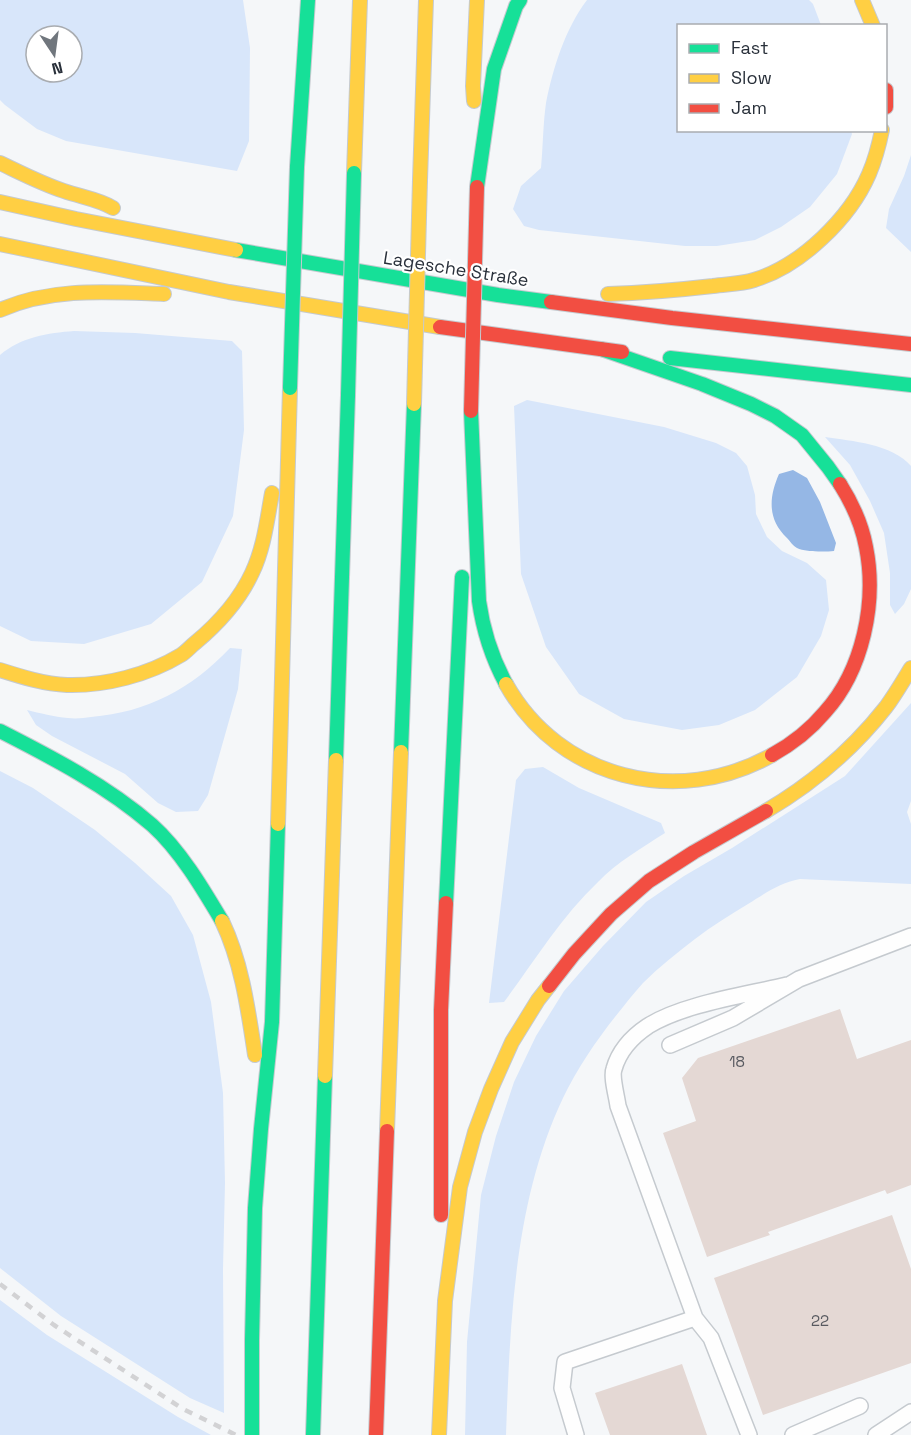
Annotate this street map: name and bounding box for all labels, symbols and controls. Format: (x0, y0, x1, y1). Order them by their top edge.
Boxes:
north arrow (24, 24, 84, 84)
legend (677, 24, 887, 132)
text: Fast (731, 36, 768, 59)
text: N (50, 57, 65, 80)
text: Slow (731, 66, 772, 89)
text: Jam (731, 96, 767, 119)
street label: Lagesche Straße (382, 246, 530, 291)
house number: 18 (729, 1052, 745, 1071)
house number: 22 (811, 1311, 829, 1330)

